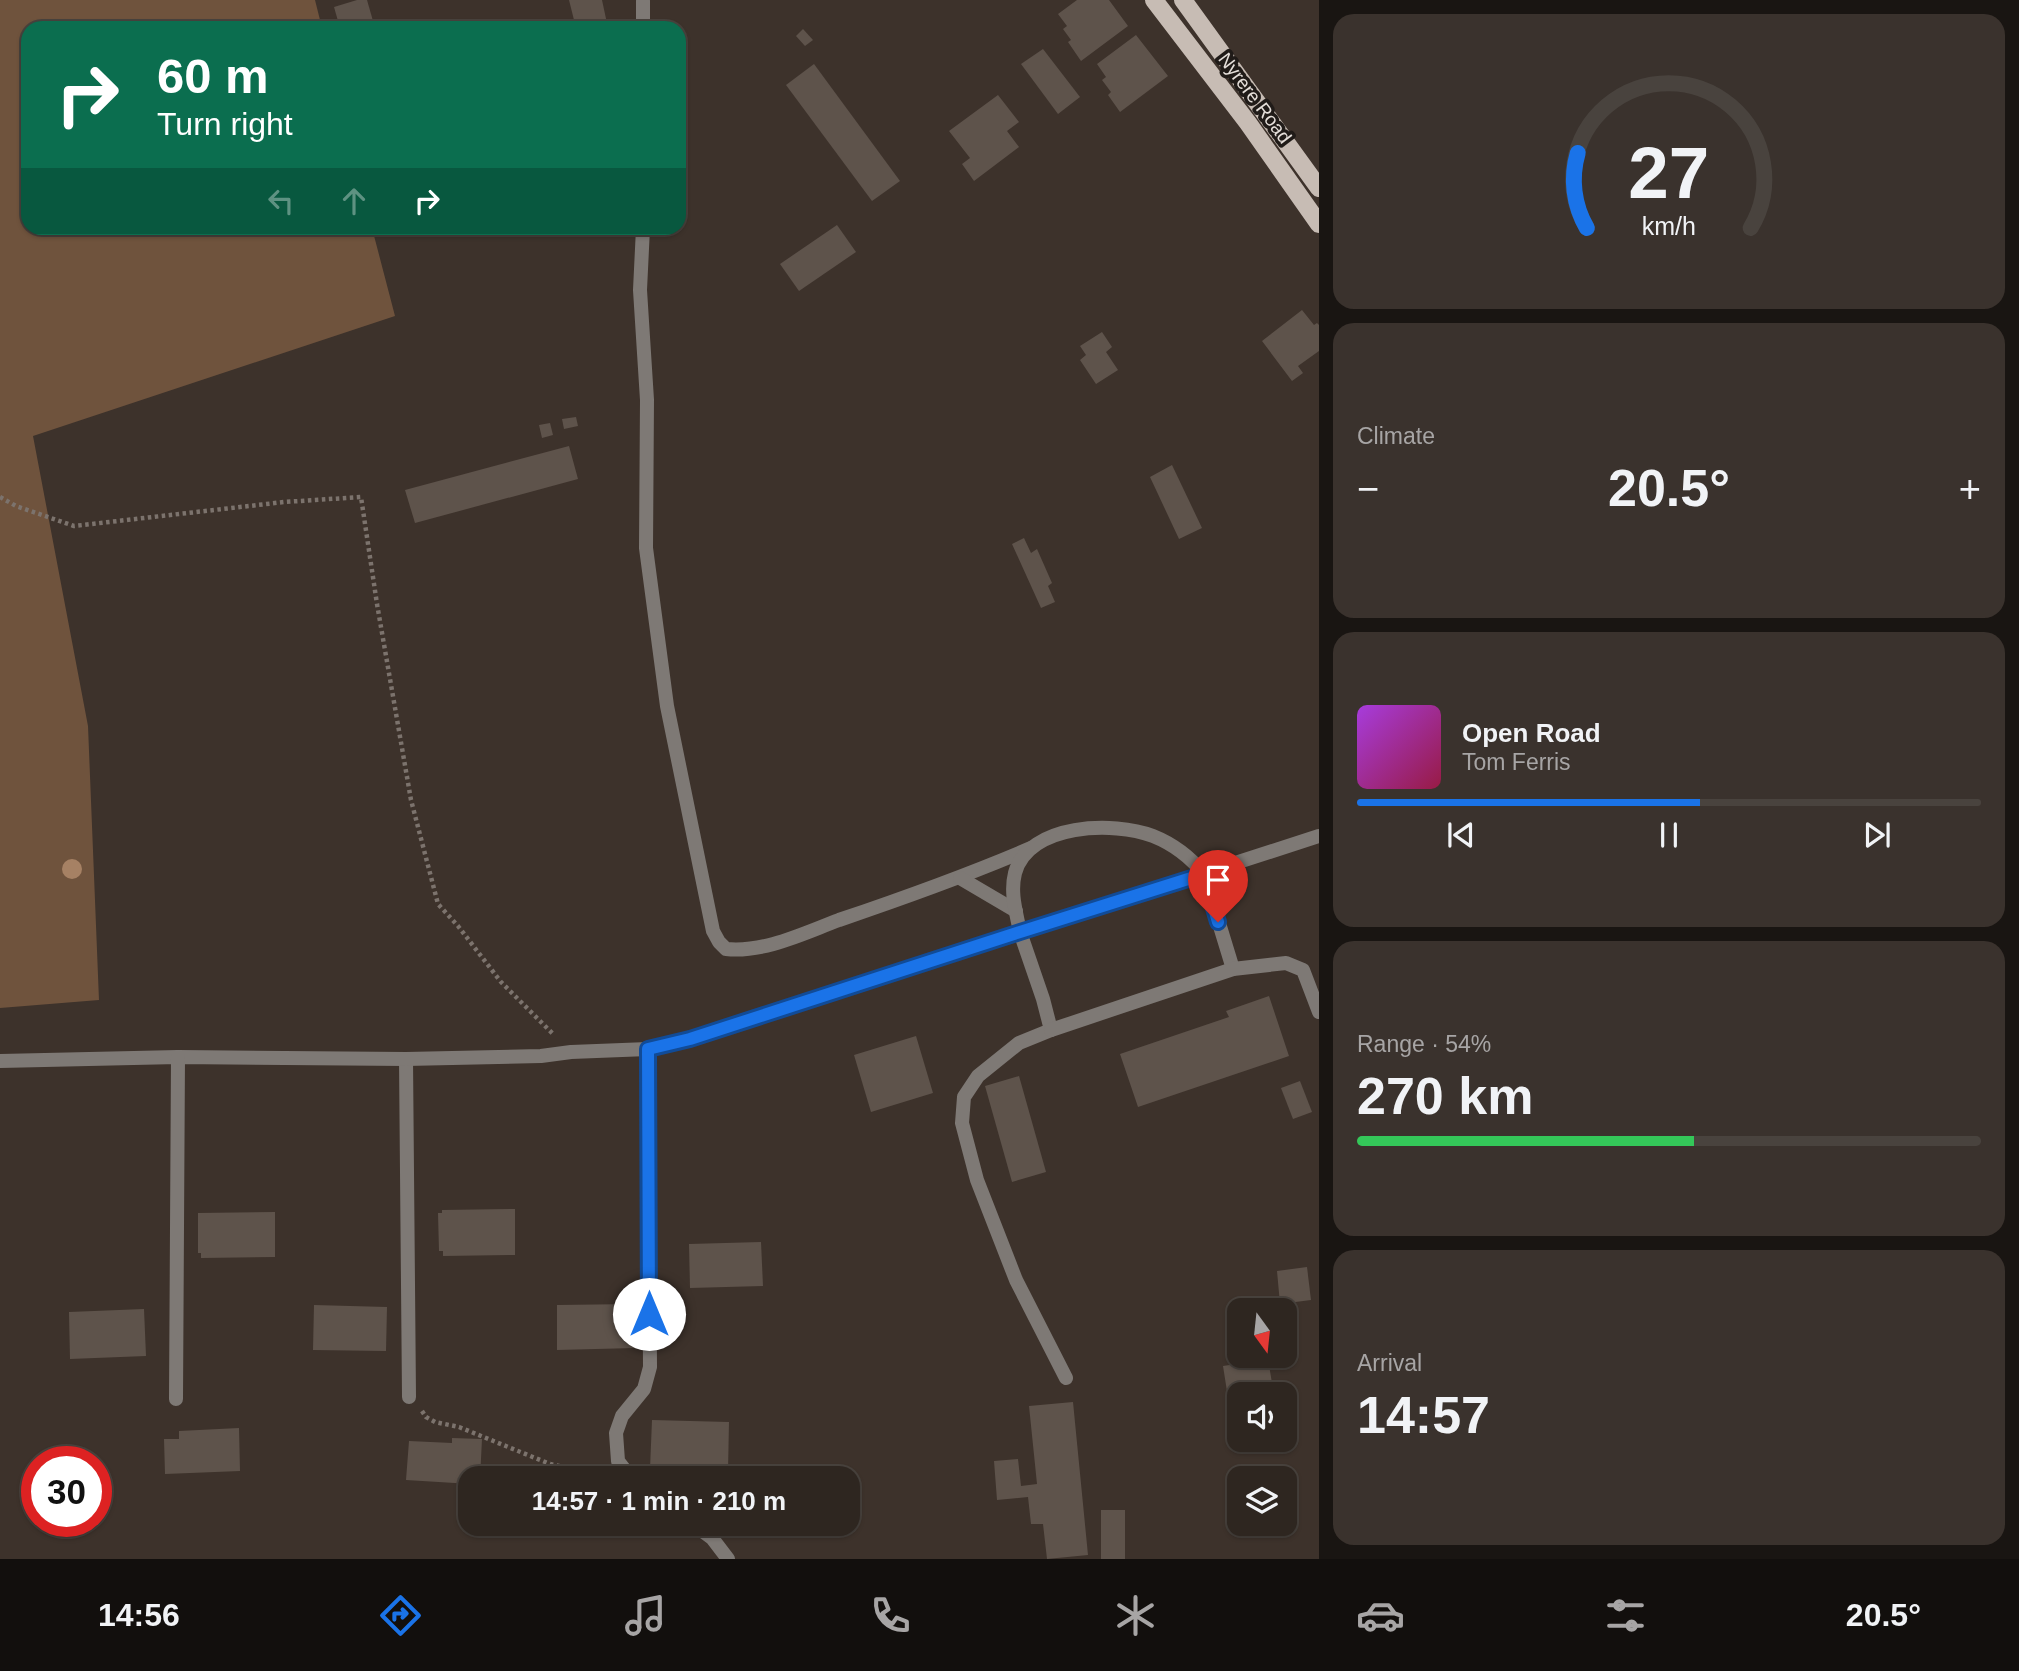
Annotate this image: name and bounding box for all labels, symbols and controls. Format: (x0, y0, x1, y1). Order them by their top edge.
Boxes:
icon: right (42, 49, 133, 140)
text: 60 m (157, 49, 269, 103)
street label: Nyrere Road (1214, 49, 1296, 147)
text: Turn right (157, 106, 293, 142)
text: 27 (1629, 132, 1709, 213)
icon: left (262, 182, 300, 220)
icon: ahead (335, 182, 373, 220)
icon: right (408, 182, 446, 220)
text: km/h (1642, 211, 1696, 239)
text: Climate (1357, 423, 1435, 449)
text: 20.5° (1608, 459, 1730, 517)
text: − (1357, 468, 1379, 510)
text: + (1959, 468, 1981, 510)
text: Open Road (1462, 718, 1601, 748)
text: Tom Ferris (1462, 749, 1571, 775)
icon: previous (1442, 816, 1480, 854)
icon: pause (1650, 816, 1688, 854)
icon: next (1858, 816, 1896, 854)
pin (1188, 850, 1248, 922)
icon: arrive (1199, 861, 1237, 899)
text: Range · 54% (1357, 1031, 1491, 1057)
text: 270 km (1357, 1067, 1533, 1125)
position arrow (612, 1277, 686, 1351)
north arrow (1227, 1298, 1297, 1368)
map controls (1227, 1298, 1297, 1536)
text: Arrival (1357, 1350, 1422, 1376)
button: sound (1227, 1382, 1297, 1452)
text: 14:57 (1357, 1386, 1490, 1444)
speed limit sign: 30 (21, 1446, 112, 1537)
button: layers (1227, 1466, 1297, 1536)
text: 14:57 · 1 min · 210 m (532, 1486, 786, 1516)
icon: directions (376, 1591, 425, 1640)
icon: music (621, 1591, 670, 1640)
icon: phone (866, 1591, 915, 1640)
icon: climate (1111, 1591, 1160, 1640)
icon: car (1356, 1591, 1405, 1640)
icon: filters (1601, 1591, 1650, 1640)
text: 14:56 (98, 1597, 180, 1633)
text: 20.5° (1846, 1597, 1921, 1633)

